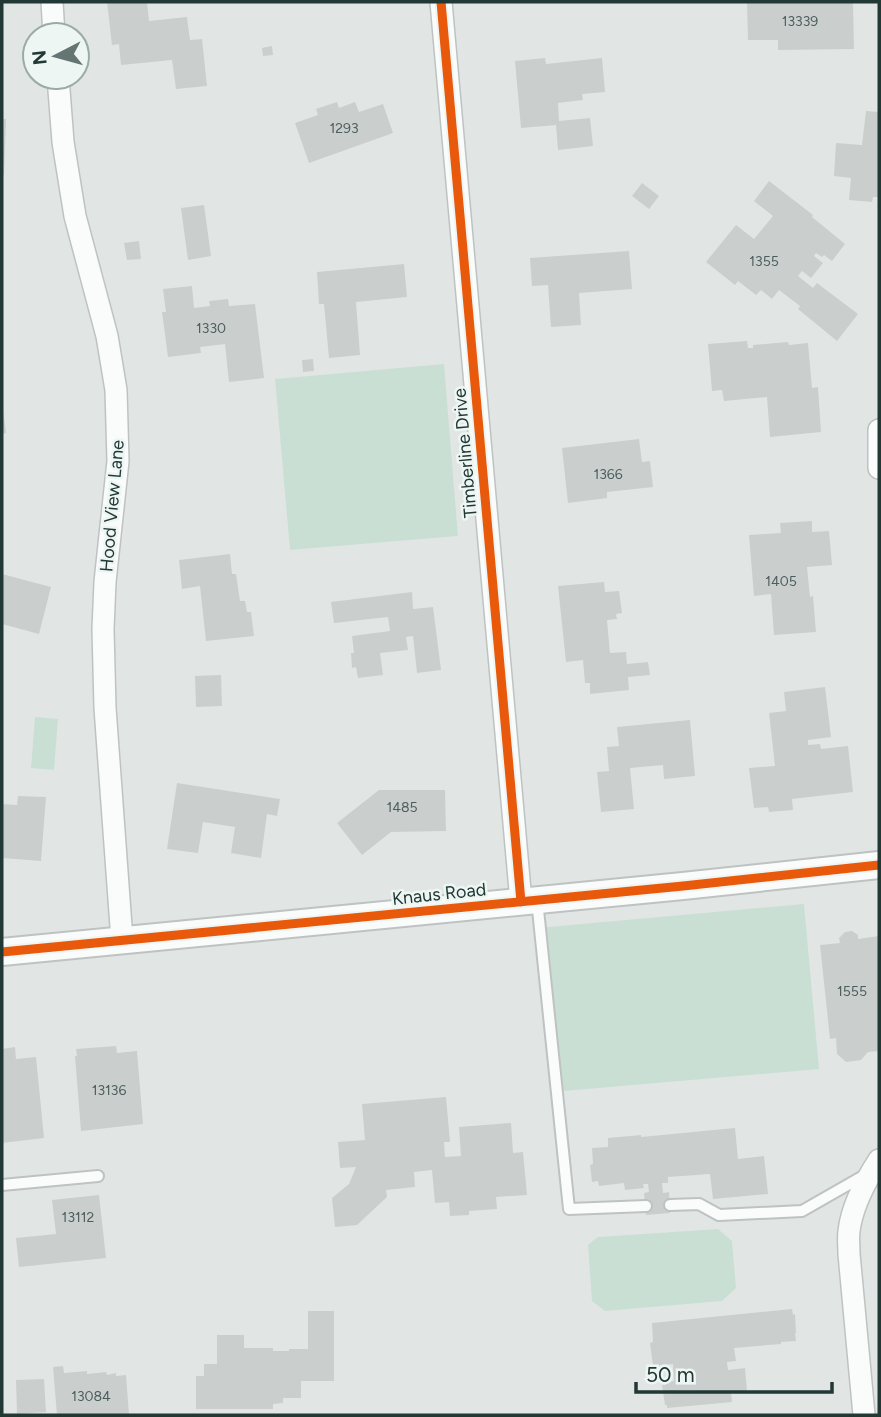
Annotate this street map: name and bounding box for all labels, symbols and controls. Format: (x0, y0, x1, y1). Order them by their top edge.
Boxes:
house number: 13339 (782, 13, 818, 30)
north arrow (21, 21, 91, 91)
text: N (27, 49, 52, 66)
house number: 1293 (329, 120, 359, 137)
house number: 1355 (749, 253, 779, 270)
house number: 1330 (196, 320, 226, 337)
street label: Timberline Drive (448, 387, 482, 519)
street label: Hood View Lane (95, 439, 129, 573)
house number: 1366 (593, 466, 623, 483)
house number: 1405 (765, 573, 797, 590)
house number: 1485 (386, 799, 418, 816)
street label: Knaus Road (391, 878, 487, 910)
house number: 1555 (837, 983, 867, 1000)
house number: 13136 (92, 1082, 126, 1099)
house number: 13112 (62, 1209, 94, 1226)
scale bar (636, 1350, 832, 1394)
text: 50 m (646, 1362, 695, 1387)
house number: 13084 (71, 1388, 111, 1405)

